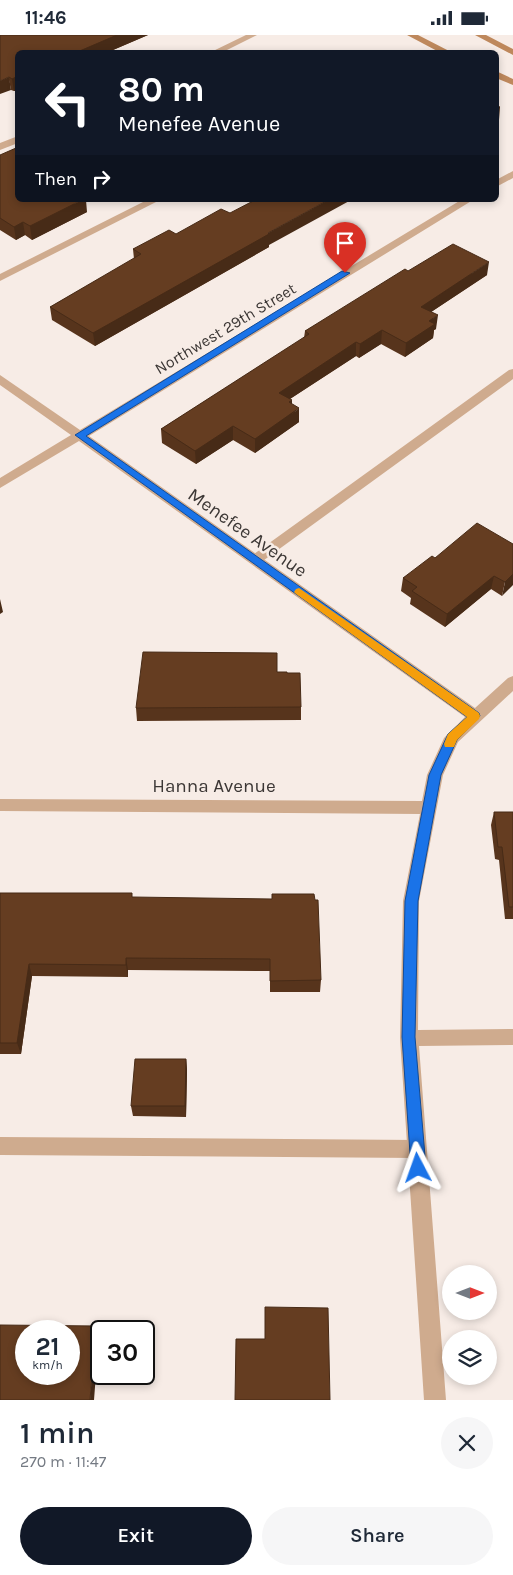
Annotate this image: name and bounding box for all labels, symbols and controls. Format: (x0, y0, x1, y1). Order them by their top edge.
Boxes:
text: 11:46 (25, 7, 67, 29)
text: 80 m (118, 69, 205, 110)
icon: left (35, 70, 100, 135)
text: Menefee Avenue (118, 111, 280, 137)
icon: right (87, 165, 115, 193)
text: Then (35, 168, 77, 190)
pin (324, 222, 366, 273)
icon: arrive (331, 229, 359, 257)
street label: Northwest 29th Street (151, 279, 299, 378)
street label: Menefee Avenue (184, 484, 311, 582)
street label: Hanna Avenue (152, 775, 276, 797)
position arrow (391, 1141, 443, 1193)
north arrow (442, 1265, 498, 1320)
map controls (442, 1265, 497, 1385)
speed limit sign: 30 (90, 1320, 155, 1385)
button: layers (442, 1330, 497, 1385)
text: 21 (35, 1332, 60, 1361)
text: km/h (32, 1358, 63, 1372)
text: 1 min (20, 1415, 94, 1451)
button: close (441, 1417, 493, 1469)
text: 270 m · 11:47 (20, 1452, 106, 1471)
button: Exit (20, 1507, 252, 1565)
button: Share (262, 1507, 493, 1565)

